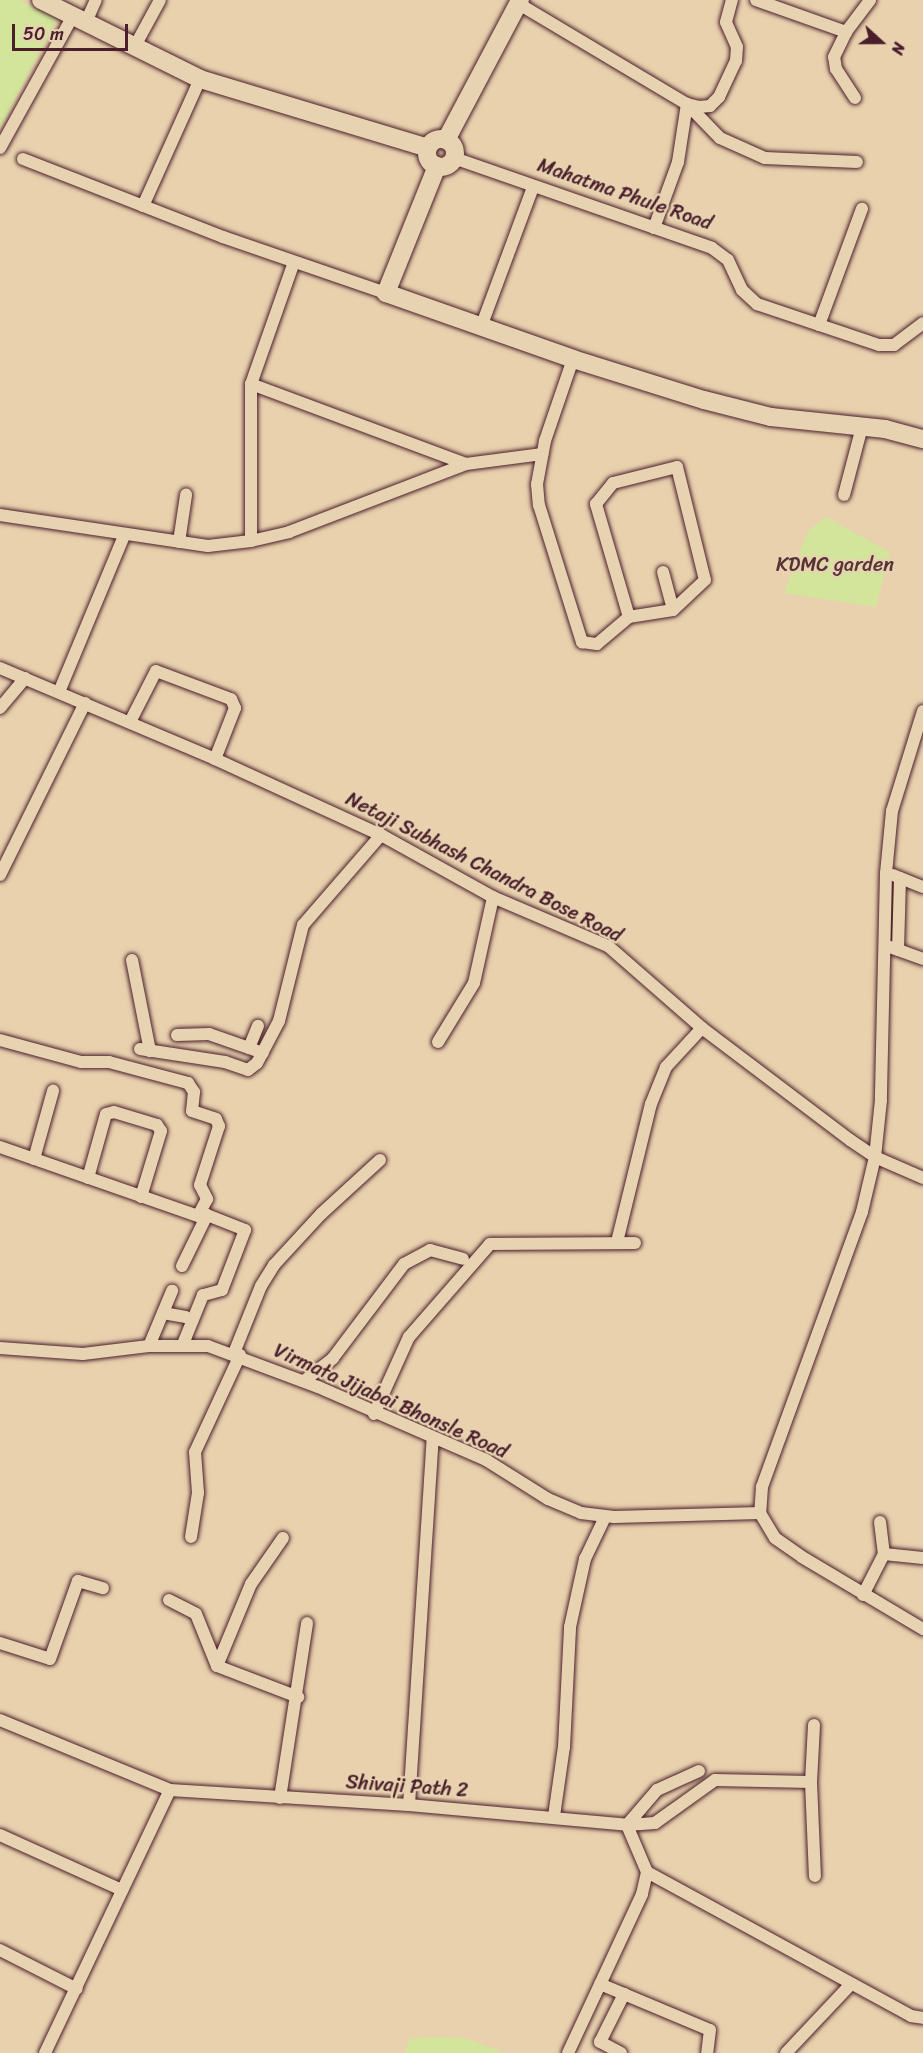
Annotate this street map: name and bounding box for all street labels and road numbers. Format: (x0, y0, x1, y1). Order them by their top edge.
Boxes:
street label: Mahatma Phule Road (534, 153, 716, 235)
street label: Netaji Subhash Chandra Bose Road (342, 787, 626, 947)
street label: Virmata Jijabai Bhonsle Road (270, 1338, 512, 1464)
street label: Shivaji Path 2 (345, 1770, 469, 1802)

